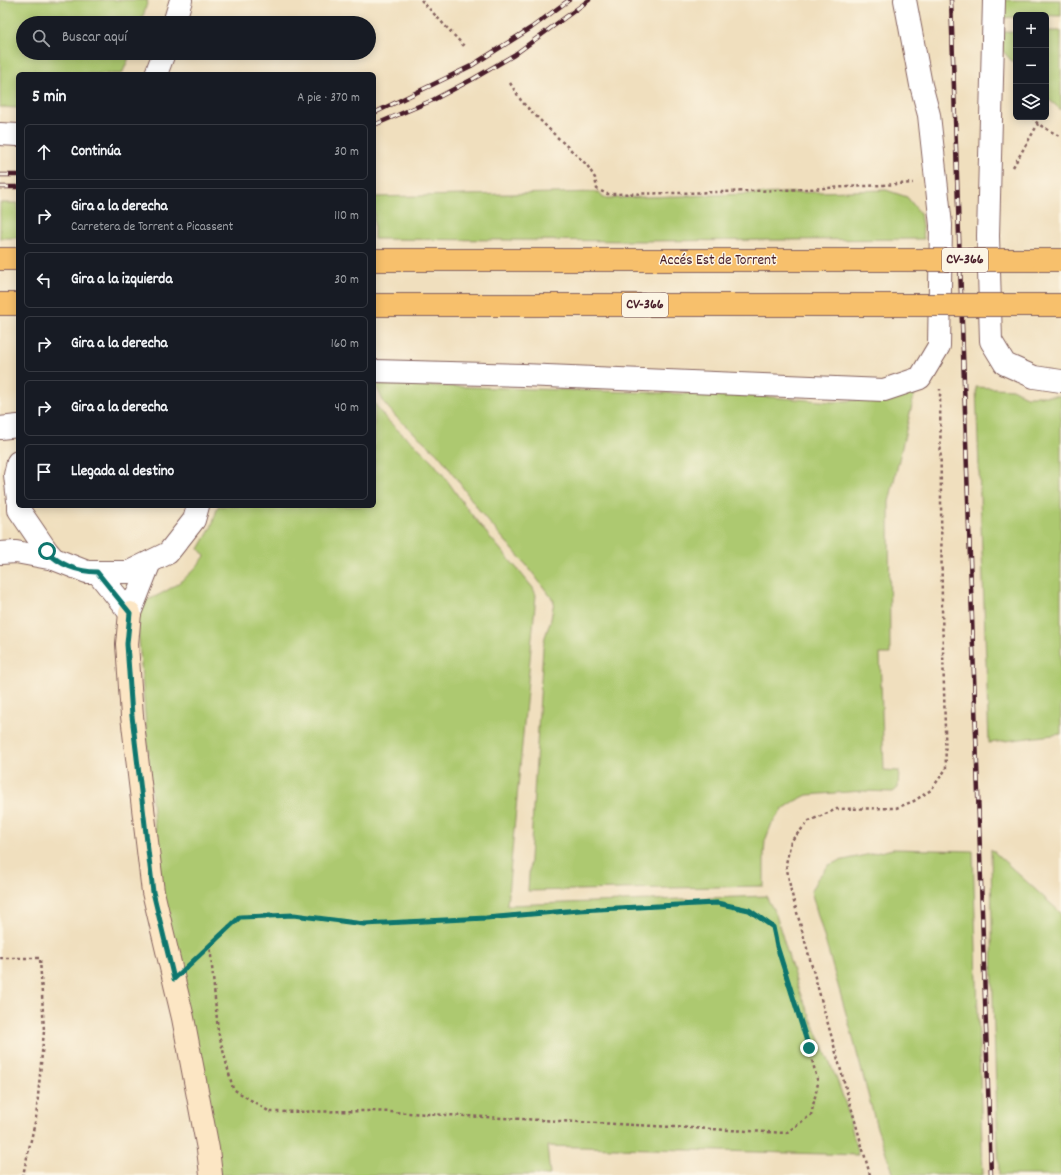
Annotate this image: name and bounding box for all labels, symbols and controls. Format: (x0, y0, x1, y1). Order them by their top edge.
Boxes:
map controls (1013, 12, 1049, 120)
button: + (1013, 12, 1049, 48)
search box (16, 16, 376, 60)
icon: search (30, 27, 52, 49)
text: Buscar aquí (62, 27, 127, 49)
button: − (1013, 48, 1049, 84)
button: layers (1013, 84, 1049, 120)
text: 5 min (32, 86, 66, 110)
text: A pie · 370 m (297, 89, 360, 108)
icon: ahead (33, 141, 55, 163)
text: Continúa (71, 141, 121, 163)
text: 30 m (334, 143, 359, 162)
text: Gira a la derecha (71, 196, 168, 218)
icon: right (33, 205, 55, 227)
text: 110 m (334, 207, 359, 226)
text: Carretera de Torrent a Picassent (71, 218, 233, 237)
road number: CV-366 (942, 248, 988, 272)
street label: Accés Est de Torrent (659, 250, 777, 272)
icon: left (33, 269, 55, 291)
text: Gira a la izquierda (71, 269, 172, 291)
text: 30 m (334, 271, 359, 290)
road number: CV-366 (622, 293, 668, 317)
icon: right (33, 333, 55, 355)
text: Gira a la derecha (71, 333, 168, 355)
text: 160 m (331, 335, 359, 354)
icon: right (33, 397, 55, 419)
text: Gira a la derecha (71, 397, 168, 419)
text: 40 m (335, 399, 359, 418)
icon: arrive (33, 461, 55, 483)
text: Llegada al destino (71, 461, 174, 483)
route start (38, 542, 56, 560)
route end (800, 1039, 818, 1057)

